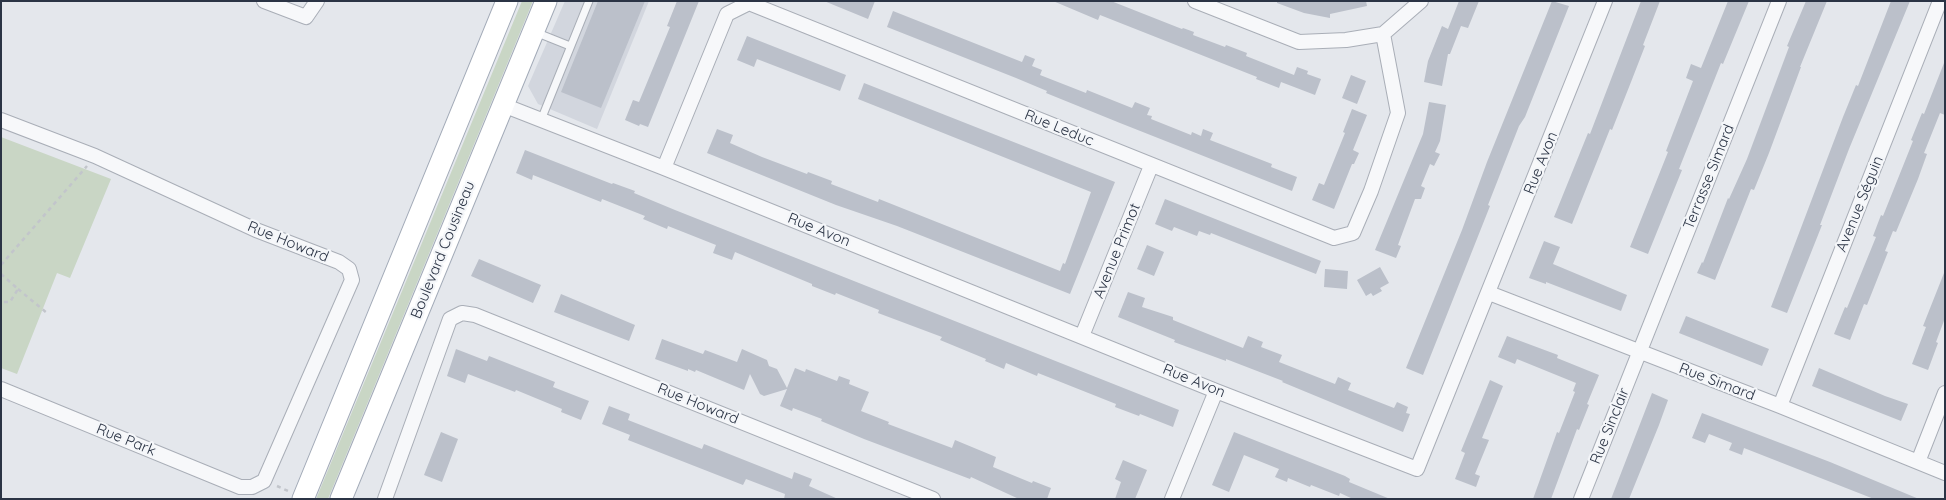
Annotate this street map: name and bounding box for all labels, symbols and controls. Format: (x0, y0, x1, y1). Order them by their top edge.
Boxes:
street label: Rue Leduc (1022, 106, 1096, 150)
street label: Terrasse Simard (1680, 122, 1738, 232)
street label: Rue Avon (1520, 129, 1562, 197)
street label: Avenue Séguin (1833, 153, 1887, 255)
street label: Boulevard Cousineau (407, 178, 479, 322)
street label: Avenue Primot (1090, 201, 1144, 301)
street label: Rue Avon (785, 209, 853, 251)
street label: Rue Howard (245, 218, 331, 266)
street label: Rue Simard (1676, 359, 1758, 405)
street label: Rue Avon (1160, 360, 1228, 402)
street label: Rue Howard (655, 380, 741, 428)
street label: Rue Sinclair (1587, 385, 1633, 467)
street label: Rue Park (94, 420, 158, 460)

